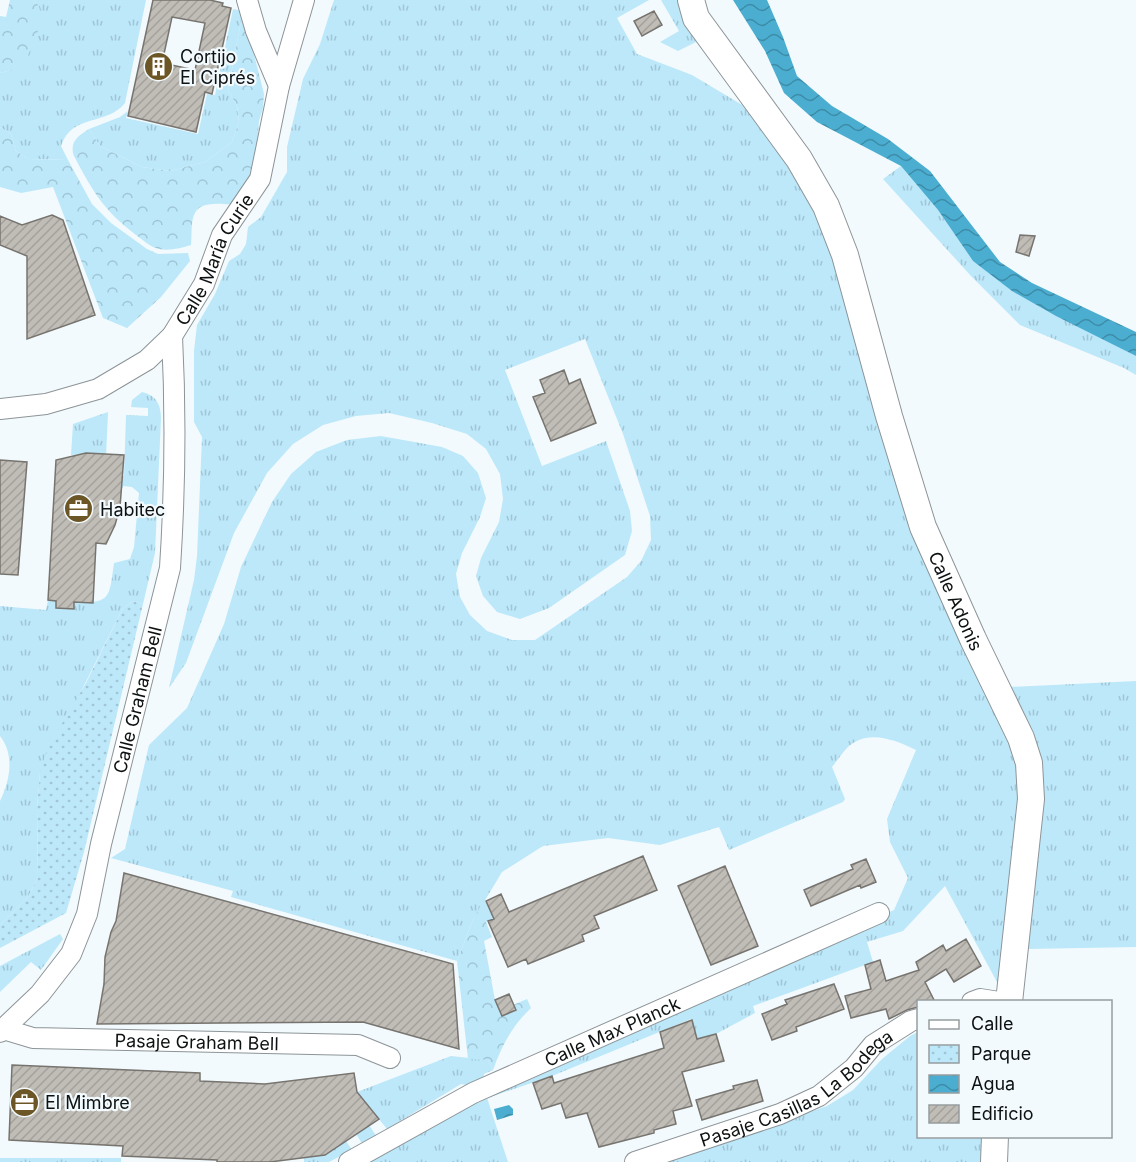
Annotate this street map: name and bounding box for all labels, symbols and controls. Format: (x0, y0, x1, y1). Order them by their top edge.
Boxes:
place label: Cortijo El Ciprés (180, 46, 255, 88)
building icon: Cortijo El Ciprés (143, 50, 175, 82)
street label: Calle María Curie (171, 189, 258, 329)
office icon: Habitec (63, 493, 95, 525)
place label: Habitec (100, 499, 165, 520)
street label: Calle Adonis (925, 548, 987, 654)
street label: Calle Graham Bell (109, 624, 166, 775)
street label: Calle Max Planck (541, 992, 683, 1070)
legend (917, 1000, 1112, 1138)
text: Calle (971, 1013, 1013, 1034)
street label: Pasaje Casillas La Bodega (697, 1025, 896, 1150)
street label: Pasaje Graham Bell (114, 1029, 279, 1054)
text: Parque (971, 1043, 1031, 1064)
text: Agua (971, 1073, 1015, 1094)
office icon: El Mimbre (8, 1086, 40, 1118)
place label: El Mimbre (45, 1092, 130, 1113)
text: Edificio (971, 1103, 1034, 1124)

